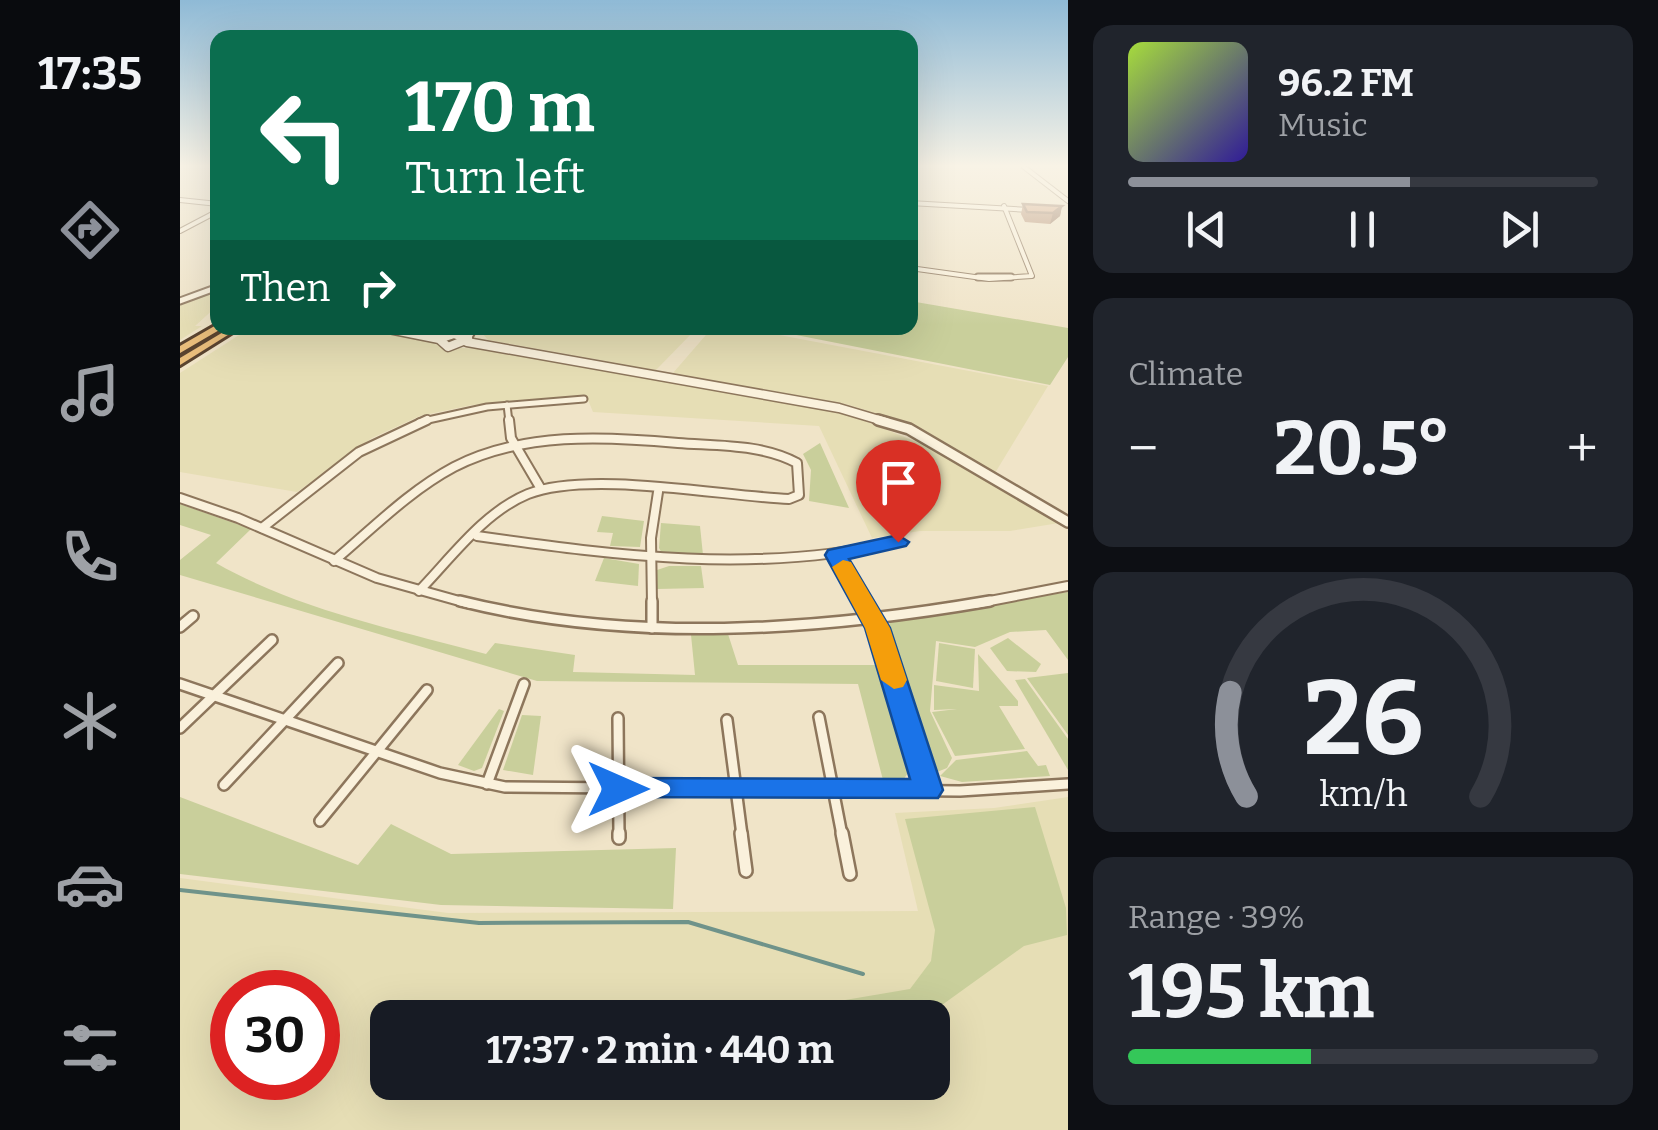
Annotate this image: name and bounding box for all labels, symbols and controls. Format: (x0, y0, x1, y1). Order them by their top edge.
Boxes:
text: 17:35 (38, 47, 142, 101)
text: 96.2 FM (1278, 60, 1414, 106)
text: 170 m (405, 66, 595, 150)
icon: left (240, 70, 370, 200)
text: Music (1278, 106, 1368, 144)
text: Turn left (405, 151, 585, 205)
icon: directions (55, 195, 125, 265)
icon: previous (1179, 202, 1234, 257)
icon: pause (1335, 202, 1390, 257)
icon: next (1492, 202, 1547, 257)
icon: right (350, 260, 405, 315)
text: Then (240, 265, 330, 311)
text: Climate (1128, 355, 1243, 393)
icon: music (55, 358, 125, 428)
text: 20.5° (1274, 404, 1451, 494)
text: − (1128, 416, 1158, 482)
text: + (1567, 416, 1598, 482)
pin (856, 440, 941, 543)
icon: arrive (871, 455, 926, 510)
icon: phone (55, 522, 125, 592)
text: 26 (1303, 657, 1423, 782)
icon: climate (55, 686, 125, 756)
position arrow (566, 737, 670, 841)
text: km/h (1319, 773, 1407, 815)
icon: car (55, 849, 125, 919)
text: Range · 39% (1128, 898, 1305, 936)
text: 195 km (1128, 947, 1374, 1037)
speed limit sign: 30 (210, 970, 340, 1100)
icon: filters (55, 1013, 125, 1083)
text: 17:37 · 2 min · 440 m (486, 1027, 834, 1073)

